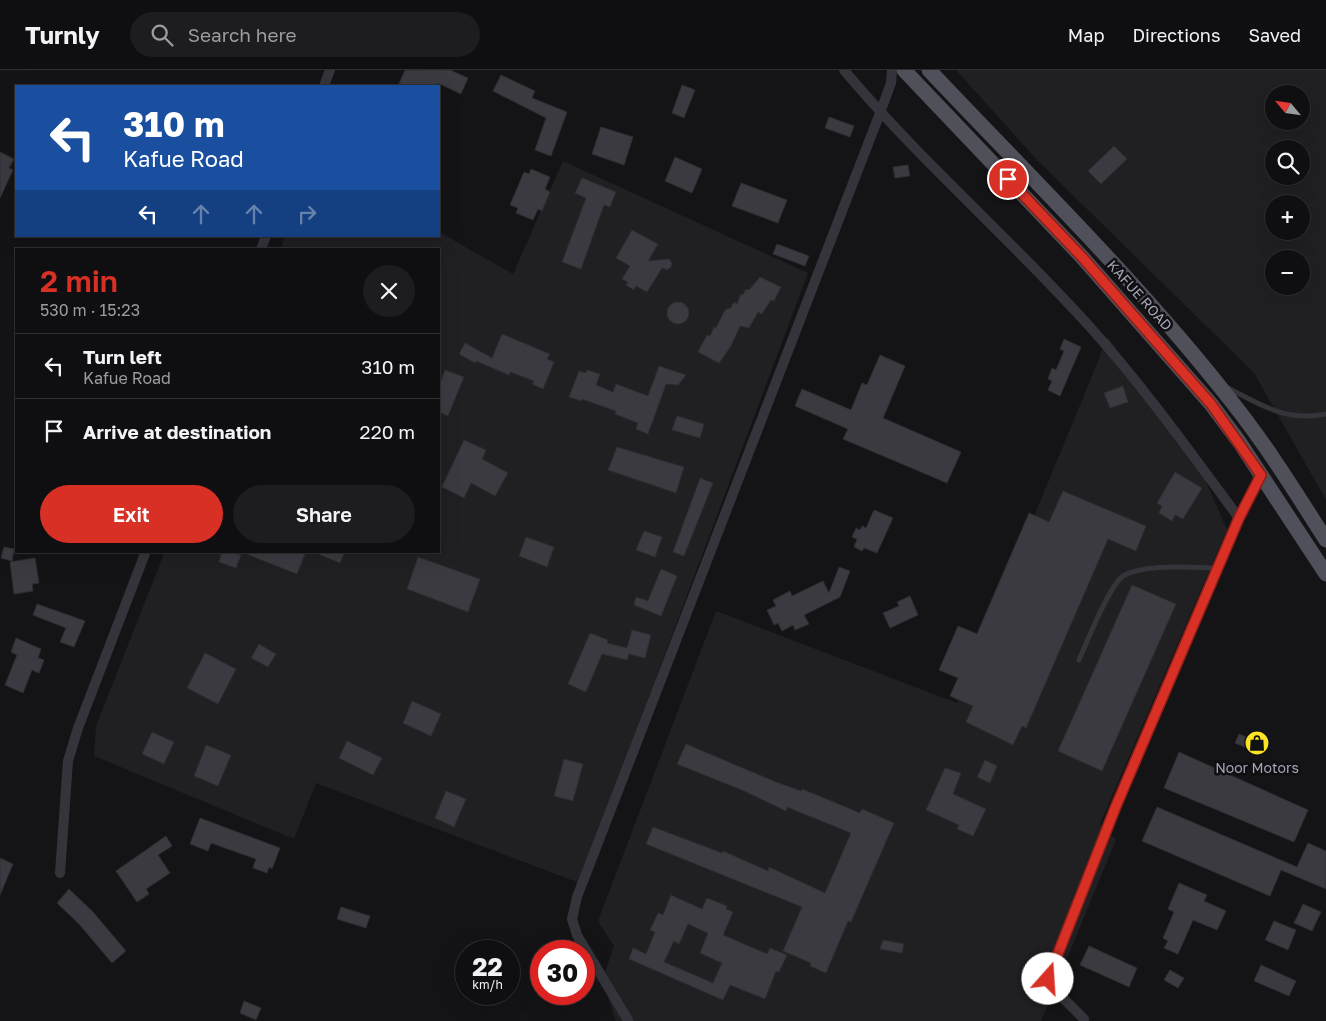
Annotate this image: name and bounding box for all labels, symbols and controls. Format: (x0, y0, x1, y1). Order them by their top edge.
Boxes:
search box (130, 12, 480, 57)
text: Turnly (25, 20, 100, 49)
icon: search (148, 21, 176, 49)
text: Search here (188, 23, 297, 46)
text: Map (1068, 24, 1104, 46)
text: Directions (1132, 24, 1220, 46)
text: Saved (1248, 24, 1301, 46)
north arrow (1265, 85, 1310, 130)
map controls (1265, 85, 1310, 295)
text: 310 m (123, 103, 225, 145)
icon: left (40, 105, 105, 170)
button: search (1265, 140, 1310, 185)
text: Kafue Road (123, 145, 244, 172)
pin (987, 158, 1029, 200)
icon: arrive (994, 165, 1022, 193)
button: + (1265, 195, 1310, 240)
icon: left (134, 200, 162, 228)
icon: ahead (187, 200, 215, 228)
icon: ahead (240, 200, 268, 228)
icon: right (293, 200, 321, 228)
button: − (1265, 250, 1310, 295)
street label: KAFUE ROAD (1104, 256, 1176, 334)
text: 2 min (40, 263, 118, 299)
button: close (363, 265, 415, 317)
text: 530 m · 15:23 (40, 300, 140, 320)
text: Turn left (83, 345, 162, 368)
icon: left (40, 352, 68, 380)
text: 310 m (361, 355, 415, 378)
text: Kafue Road (83, 368, 171, 388)
icon: arrive (40, 417, 68, 445)
text: Arrive at destination (83, 420, 271, 443)
text: 220 m (360, 420, 415, 443)
button: Exit (40, 485, 223, 543)
button: Share (233, 485, 415, 543)
shop icon: Noor Motors (1244, 730, 1270, 756)
place label: Noor Motors (1215, 759, 1299, 776)
speed limit sign: 30 (530, 940, 595, 1005)
text: 22 (472, 951, 503, 982)
position arrow (1021, 952, 1073, 1004)
text: km/h (472, 977, 503, 992)

